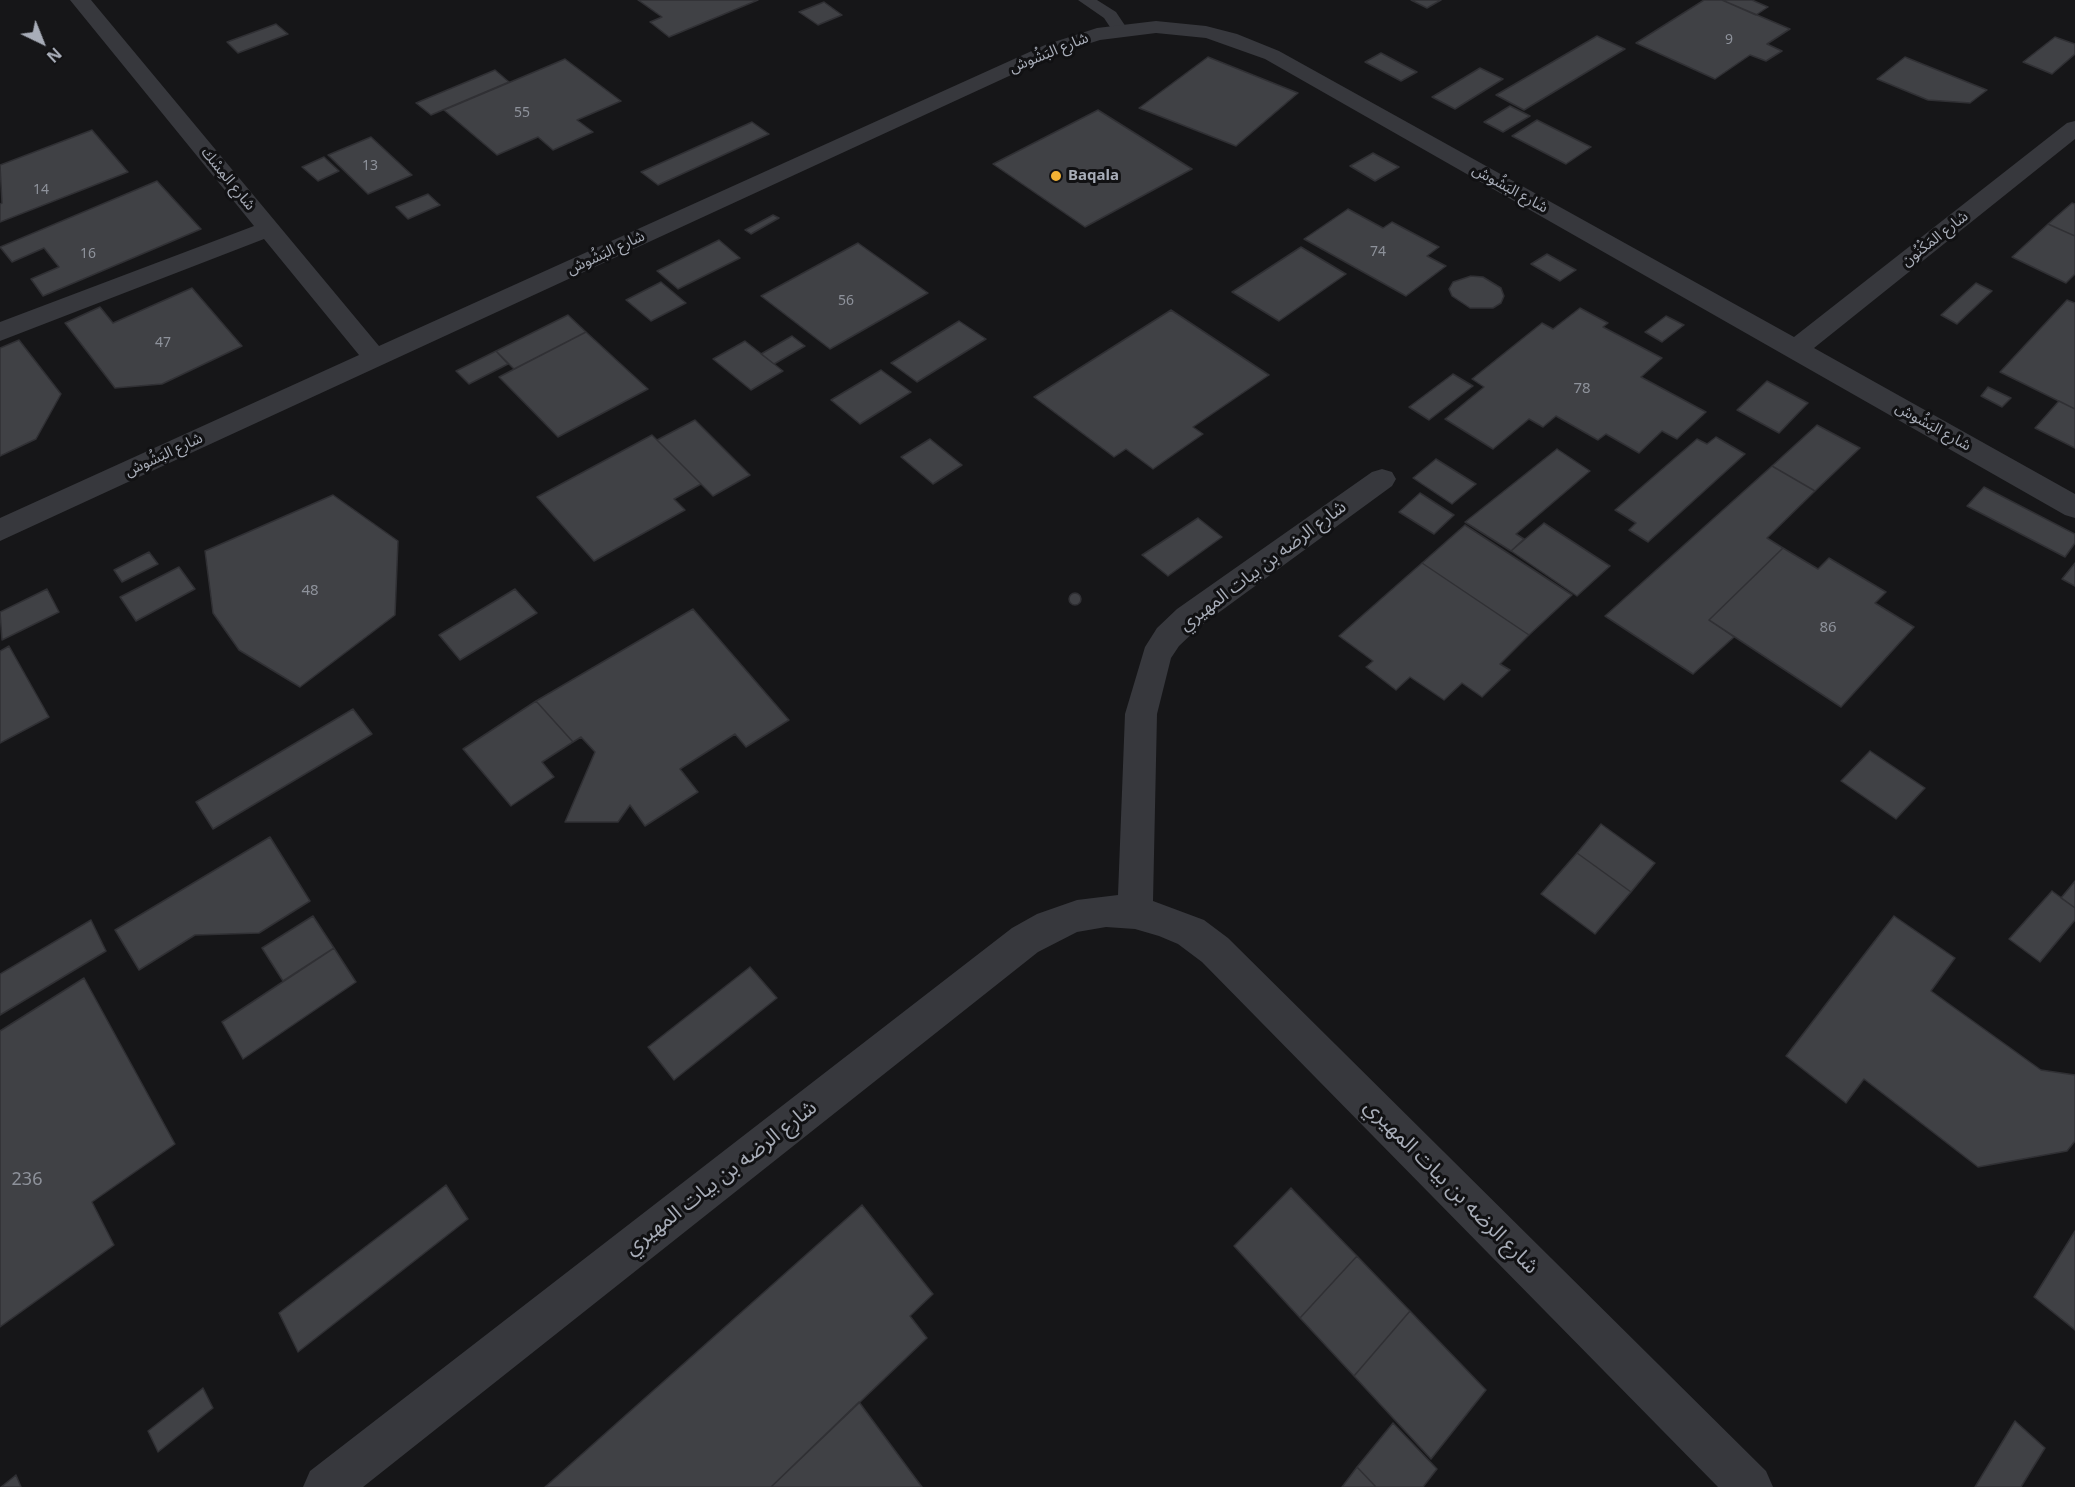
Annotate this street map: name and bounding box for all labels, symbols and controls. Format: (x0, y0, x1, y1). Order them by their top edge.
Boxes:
north arrow (12, 12, 72, 72)
street label: شارع البَشُوش (1007, 29, 1091, 77)
house number: 9 (1725, 32, 1733, 48)
text: N (42, 43, 67, 68)
house number: 55 (514, 105, 530, 121)
street label: شارع المِسْك (197, 144, 259, 214)
house number: 13 (362, 158, 378, 174)
street label: شارع البَشُوش (1469, 161, 1551, 217)
place label: Baqala (1068, 167, 1119, 185)
marker: Baqala (1049, 169, 1063, 183)
house number: 14 (33, 182, 49, 198)
street label: شارع المَكْنُون (1898, 207, 1972, 271)
street label: شارع البَشُوش (564, 227, 648, 279)
house number: 74 (1370, 244, 1386, 260)
house number: 16 (80, 246, 96, 262)
house number: 56 (838, 293, 854, 309)
house number: 47 (155, 335, 171, 351)
house number: 78 (1573, 380, 1591, 398)
street label: شارع البَشُوش (1892, 399, 1974, 455)
street label: شارع البَشُوش (122, 429, 206, 481)
street label: شارع الرضه بن بيات المهيري (1175, 496, 1351, 636)
house number: 48 (301, 582, 319, 600)
house number: 86 (1819, 619, 1837, 637)
street label: شارع الرضه بن بيات المهيري (1358, 1094, 1544, 1280)
street label: شارع الرضه بن بيات المهيري (620, 1095, 822, 1261)
house number: 236 (12, 1169, 42, 1191)

